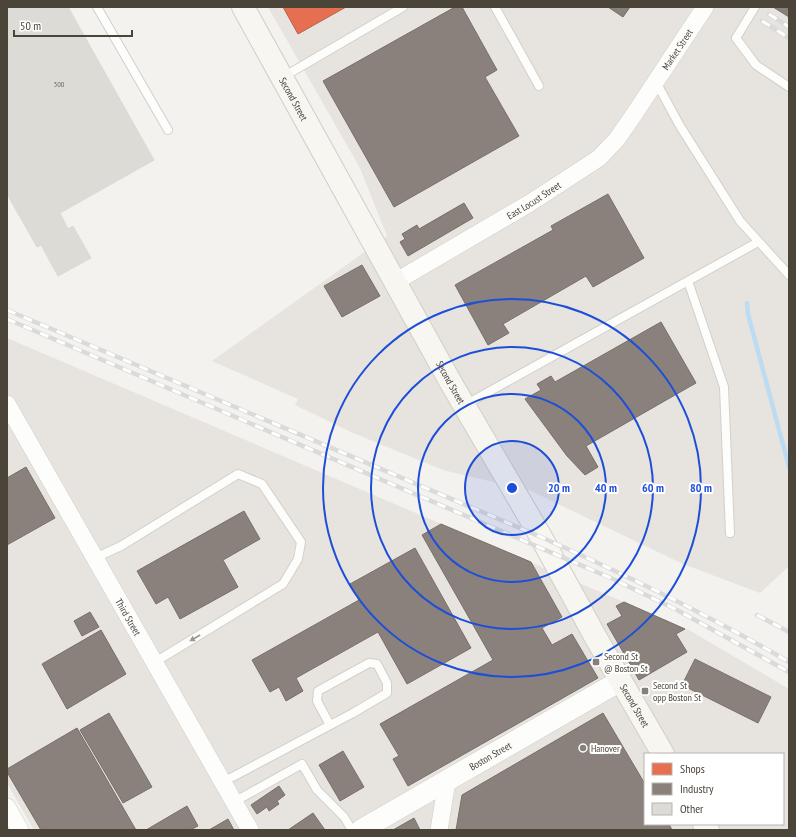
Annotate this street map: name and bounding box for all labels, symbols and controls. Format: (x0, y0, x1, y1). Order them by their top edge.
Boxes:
scale bar (14, 12, 132, 38)
text: 50 m (20, 18, 41, 33)
street label: Market Street (659, 26, 696, 73)
street label: Second Street (276, 75, 311, 123)
house number: 300 (54, 79, 65, 89)
street label: East Locust Street (504, 179, 564, 222)
street label: Second Street (433, 359, 468, 407)
text: 20 m (548, 480, 570, 495)
text: 40 m (595, 480, 617, 495)
text: 60 m (642, 480, 664, 495)
text: 80 m (690, 480, 712, 495)
centre of rings (505, 481, 519, 495)
street label: Third Street (112, 596, 144, 638)
one-way arrow (189, 634, 201, 641)
place label: Second St @ Boston St (604, 650, 648, 675)
marker: Second St @ Boston St (591, 657, 601, 667)
place label: Second St opp Boston St (653, 679, 701, 704)
street label: Second Street (617, 682, 652, 730)
marker: Second St opp Boston St (640, 686, 650, 696)
street label: Boston Street (467, 739, 514, 773)
place label: Hanover (591, 742, 620, 755)
marker: Hanover (578, 743, 588, 753)
legend (644, 753, 784, 825)
text: Shops (680, 761, 705, 776)
text: Industry (680, 781, 714, 796)
text: Other (680, 801, 704, 816)

